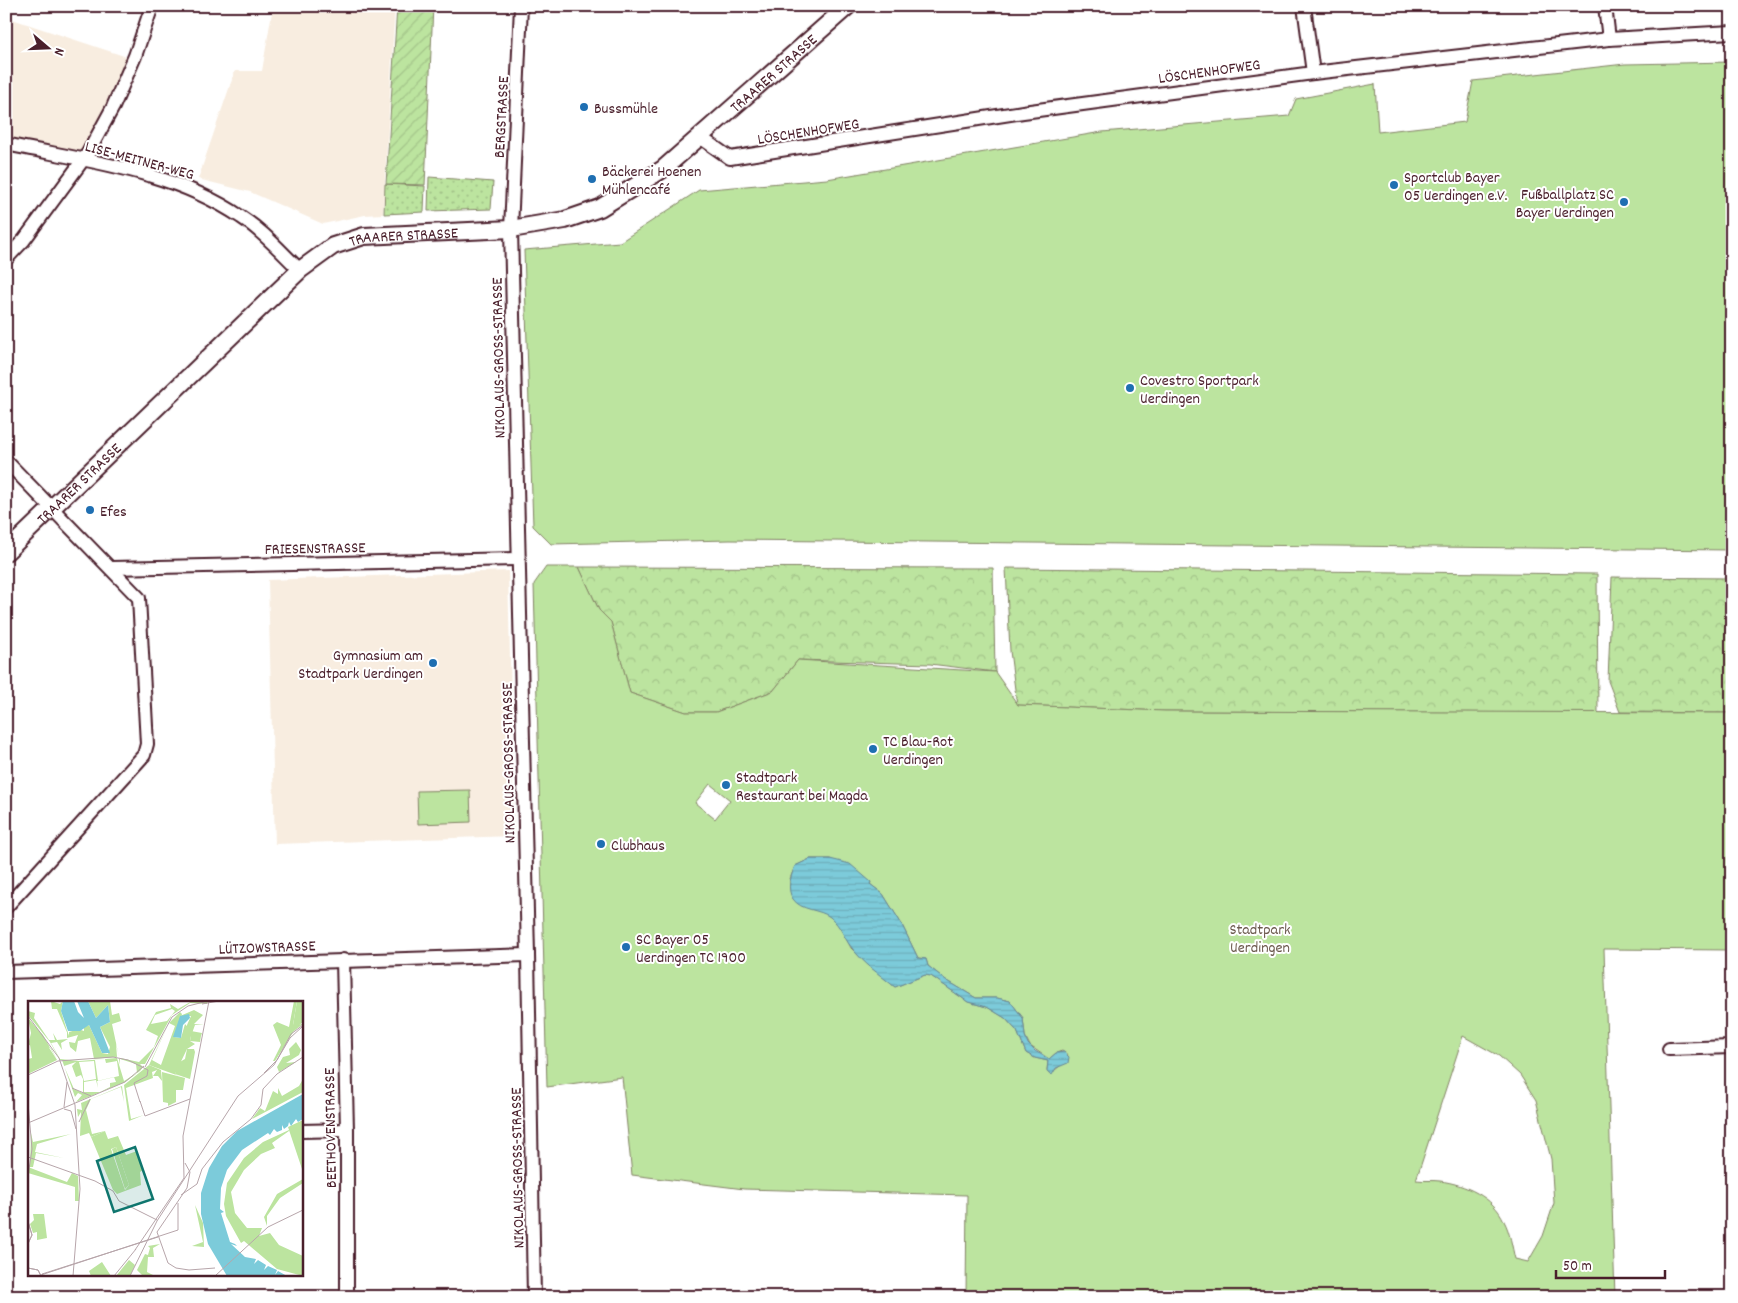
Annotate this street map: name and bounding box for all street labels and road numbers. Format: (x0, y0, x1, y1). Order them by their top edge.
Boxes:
street label: TRAARER STRASSE (726, 29, 824, 119)
street label: LÖSCHENHOFWEG (1157, 54, 1262, 91)
street label: BERGSTRASSE (489, 75, 516, 159)
street label: LÖSCHENHOFWEG (756, 113, 861, 152)
street label: LISE-MEITNER-WEG (82, 136, 197, 187)
street label: TRAARER STRASSE (346, 223, 459, 254)
street label: NIKOLAUS-GROSS-STRASSE (487, 277, 512, 439)
street label: TRAARER STRASSE (32, 438, 128, 531)
street label: FRIESENSTRASSE (264, 537, 366, 562)
street label: NIKOLAUS-GROSS-STRASSE (497, 682, 522, 844)
street label: LÜTZOWSTRASSE (218, 935, 317, 962)
street label: BEETHOVENSTRASSE (319, 1067, 344, 1188)
street label: NIKOLAUS-GROSS-STRASSE (506, 1087, 531, 1249)

